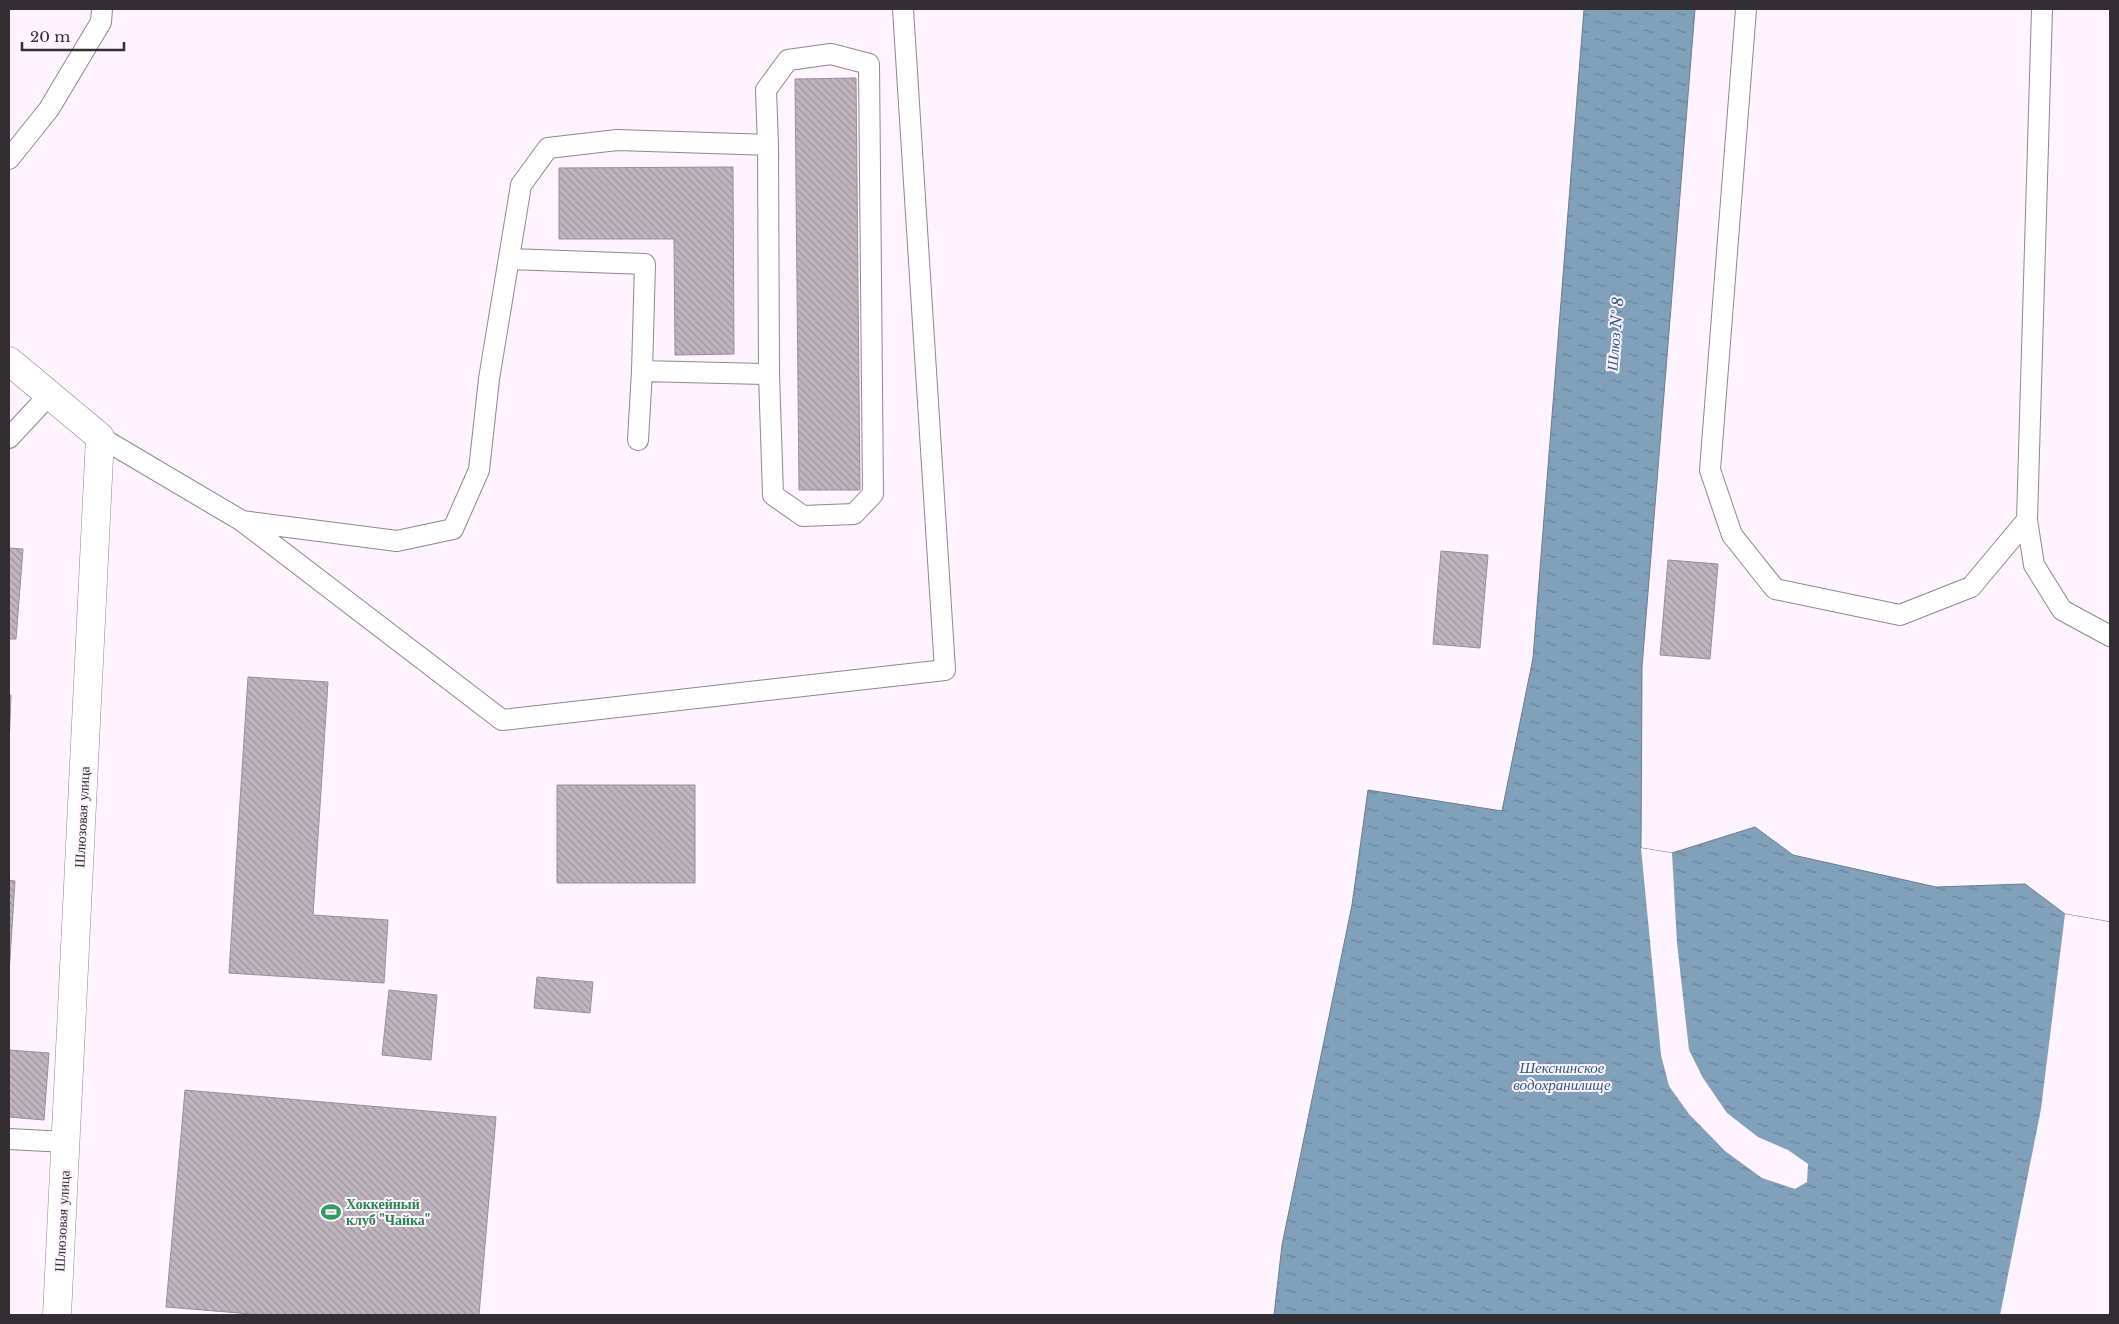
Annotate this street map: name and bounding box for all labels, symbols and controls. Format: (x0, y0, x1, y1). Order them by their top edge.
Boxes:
scale bar (22, 20, 125, 52)
text: 20 m (30, 27, 70, 46)
water label: Шлюз № 8 (1602, 296, 1628, 373)
street label: Шлюзовая улица (70, 765, 94, 868)
water label: Шекснинское водохранилище (1513, 1058, 1611, 1094)
street label: Шлюзовая улица (50, 1169, 74, 1272)
place label: Хоккейный клуб "Чайка" (346, 1195, 430, 1229)
sports icon: Хоккейный клуб "Чайка" (320, 1201, 342, 1223)

